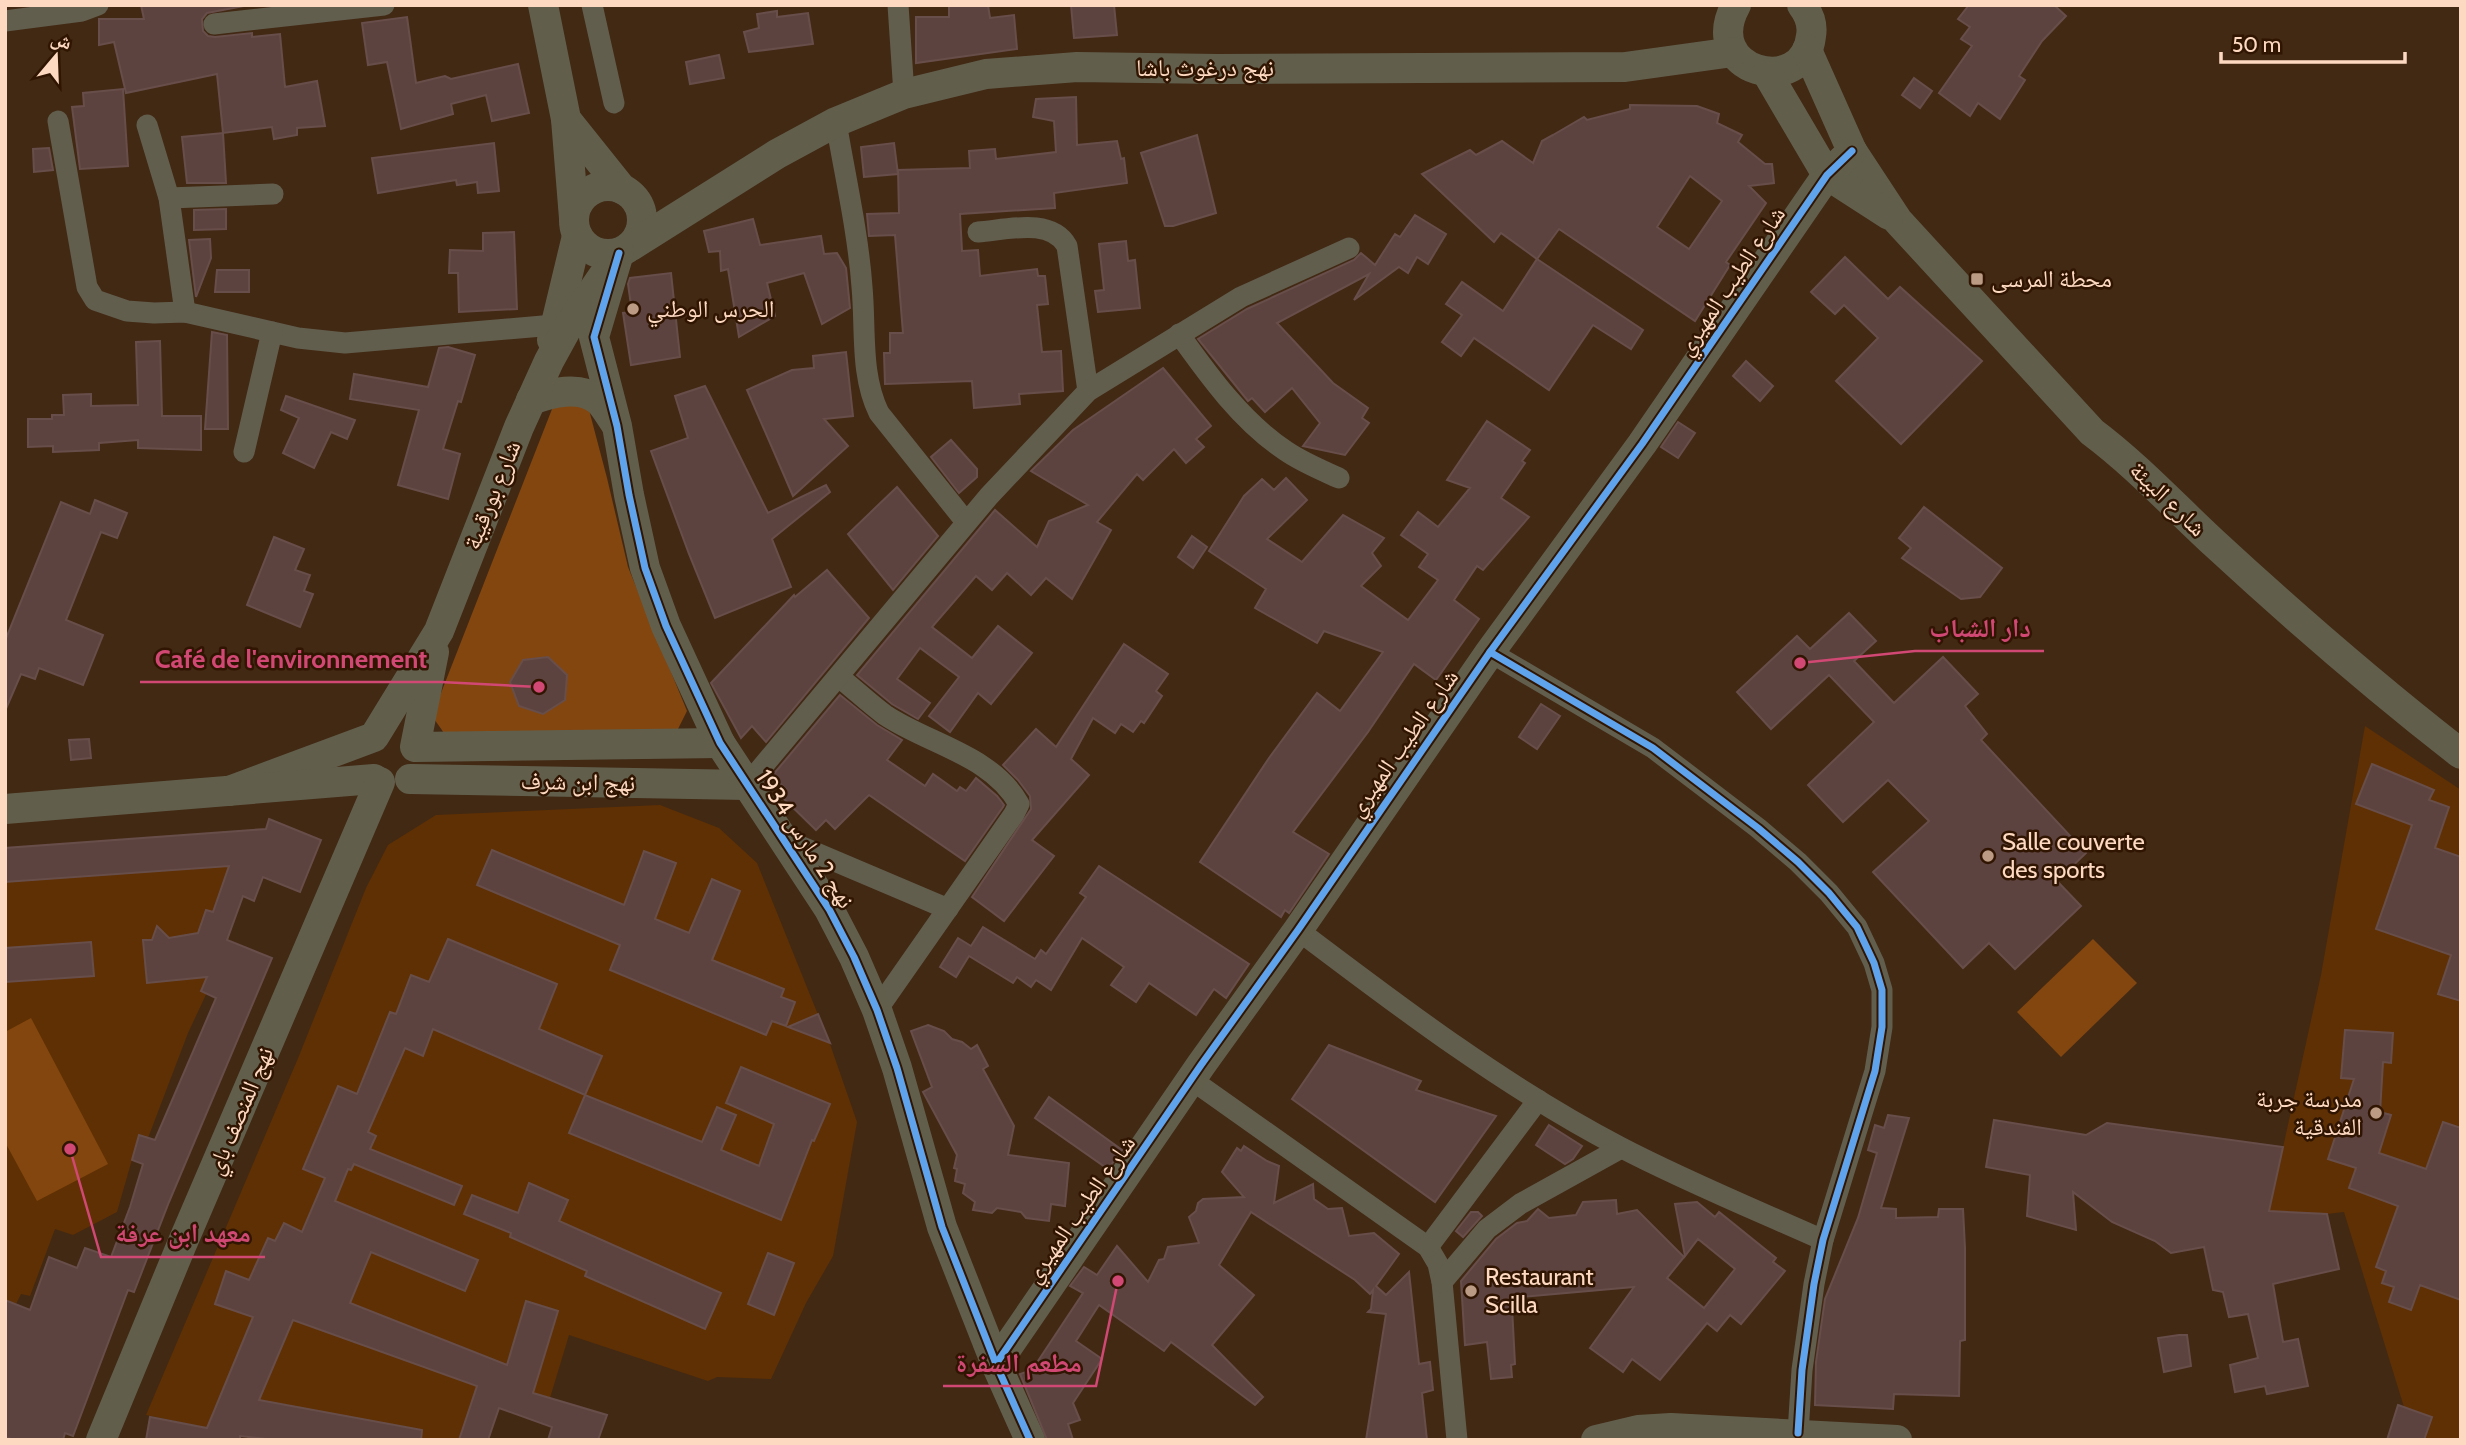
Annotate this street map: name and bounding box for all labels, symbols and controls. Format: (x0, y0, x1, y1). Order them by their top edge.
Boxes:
north arrow (21, 21, 91, 91)
scale bar (2221, 21, 2405, 65)
text: ش (48, 26, 75, 55)
text: 50 m (2232, 32, 2281, 57)
street label: نهج درغوث باشا (1136, 53, 1274, 83)
street label: شارع الطيب المهيري (1670, 201, 1795, 364)
place label: محطة المرسى (1991, 264, 2112, 293)
marker: محطة المرسى (1969, 271, 1985, 287)
place label: الحرس الوطني (647, 294, 775, 328)
marker: الحرس الوطني (625, 301, 641, 317)
street label: شارع بورقيبة (457, 436, 527, 554)
street label: شارع البيئة (2123, 455, 2213, 543)
callout: دار الشباب (1915, 604, 2044, 651)
text: دار الشباب (1929, 612, 2031, 644)
callout: Café de l'environnement (140, 635, 441, 682)
text: Café de l'environnement (155, 643, 427, 675)
street label: شارع الطيب المهيري (1341, 663, 1468, 825)
street label: نهج 2 مارس 1934 (749, 764, 861, 914)
street label: نهج ابن شرف (520, 766, 636, 798)
place label: Salle couverte des sports (2002, 827, 2145, 884)
marker: Salle couverte des sports (1980, 848, 1996, 864)
street label: نهج المنصف باي (200, 1043, 284, 1181)
place label: مدرسة جربة الفندقية (2256, 1084, 2362, 1141)
marker: مدرسة جربة الفندقية (2368, 1105, 2384, 1121)
street label: شارع الطيب المهيري (1018, 1129, 1145, 1291)
callout: معهد ابن عرفة (101, 1210, 265, 1257)
text: معهد ابن عرفة (115, 1217, 251, 1249)
place label: Restaurant Scilla (1485, 1262, 1594, 1319)
marker: Restaurant Scilla (1463, 1283, 1479, 1299)
callout: مطعم السفرة (943, 1339, 1096, 1386)
text: مطعم السفرة (956, 1347, 1082, 1381)

